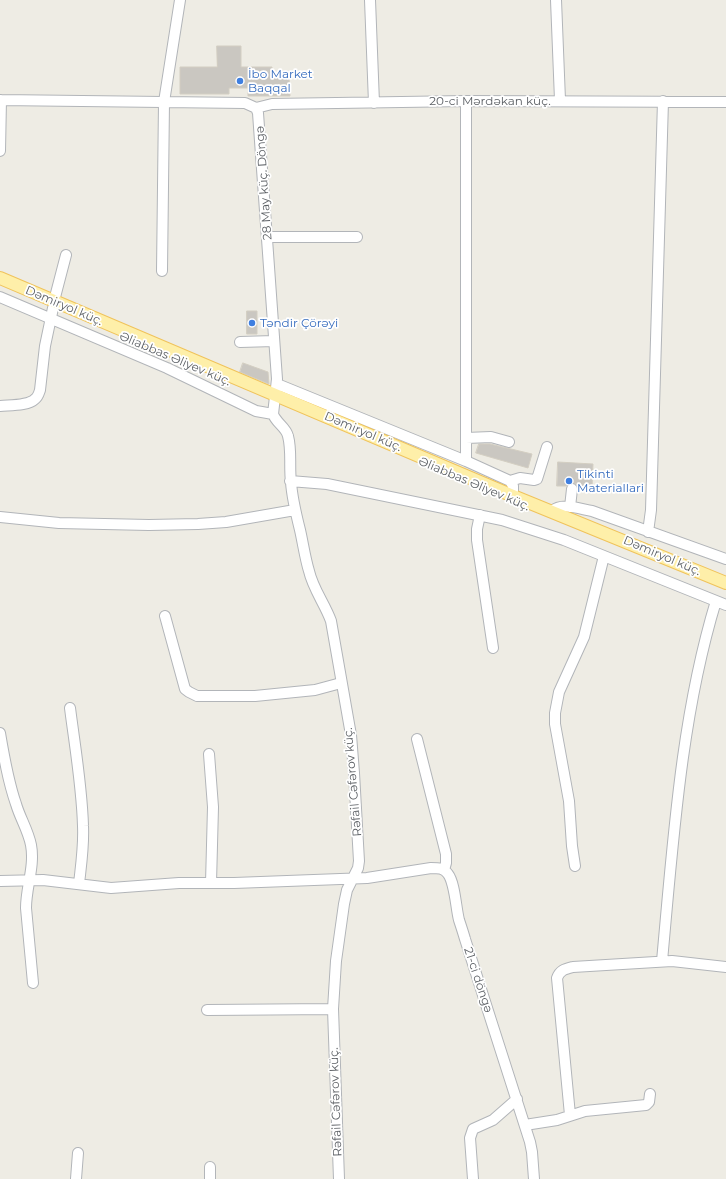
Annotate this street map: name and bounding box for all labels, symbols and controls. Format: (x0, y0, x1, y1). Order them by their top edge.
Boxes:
place label: İbo Market Baqqal (248, 67, 313, 95)
marker: İbo Market Baqqal (235, 76, 245, 86)
street label: 20-ci Mərdəkan küç. (429, 94, 551, 108)
street label: 28 May küç. Döngə (253, 125, 275, 241)
street label: Dəmiryol küç. (23, 283, 105, 329)
place label: Təndir Çörəyi (260, 316, 338, 330)
marker: Təndir Çörəyi (247, 318, 257, 328)
street label: Əliabbas Əliyev küç. (117, 329, 233, 389)
street label: Dəmiryol küç. (322, 409, 404, 455)
street label: Əliabbas Əliyev küç. (416, 454, 532, 514)
place label: Tikinti Materiallari (577, 467, 644, 495)
marker: Tikinti Materiallari (564, 476, 574, 486)
street label: Dəmiryol küç. (621, 533, 703, 579)
street label: Rəfail Cəfərov küç. (341, 727, 365, 837)
street label: 21-ci döngə (461, 945, 495, 1015)
street label: Rəfail Cəfərov küç. (327, 1047, 345, 1157)

